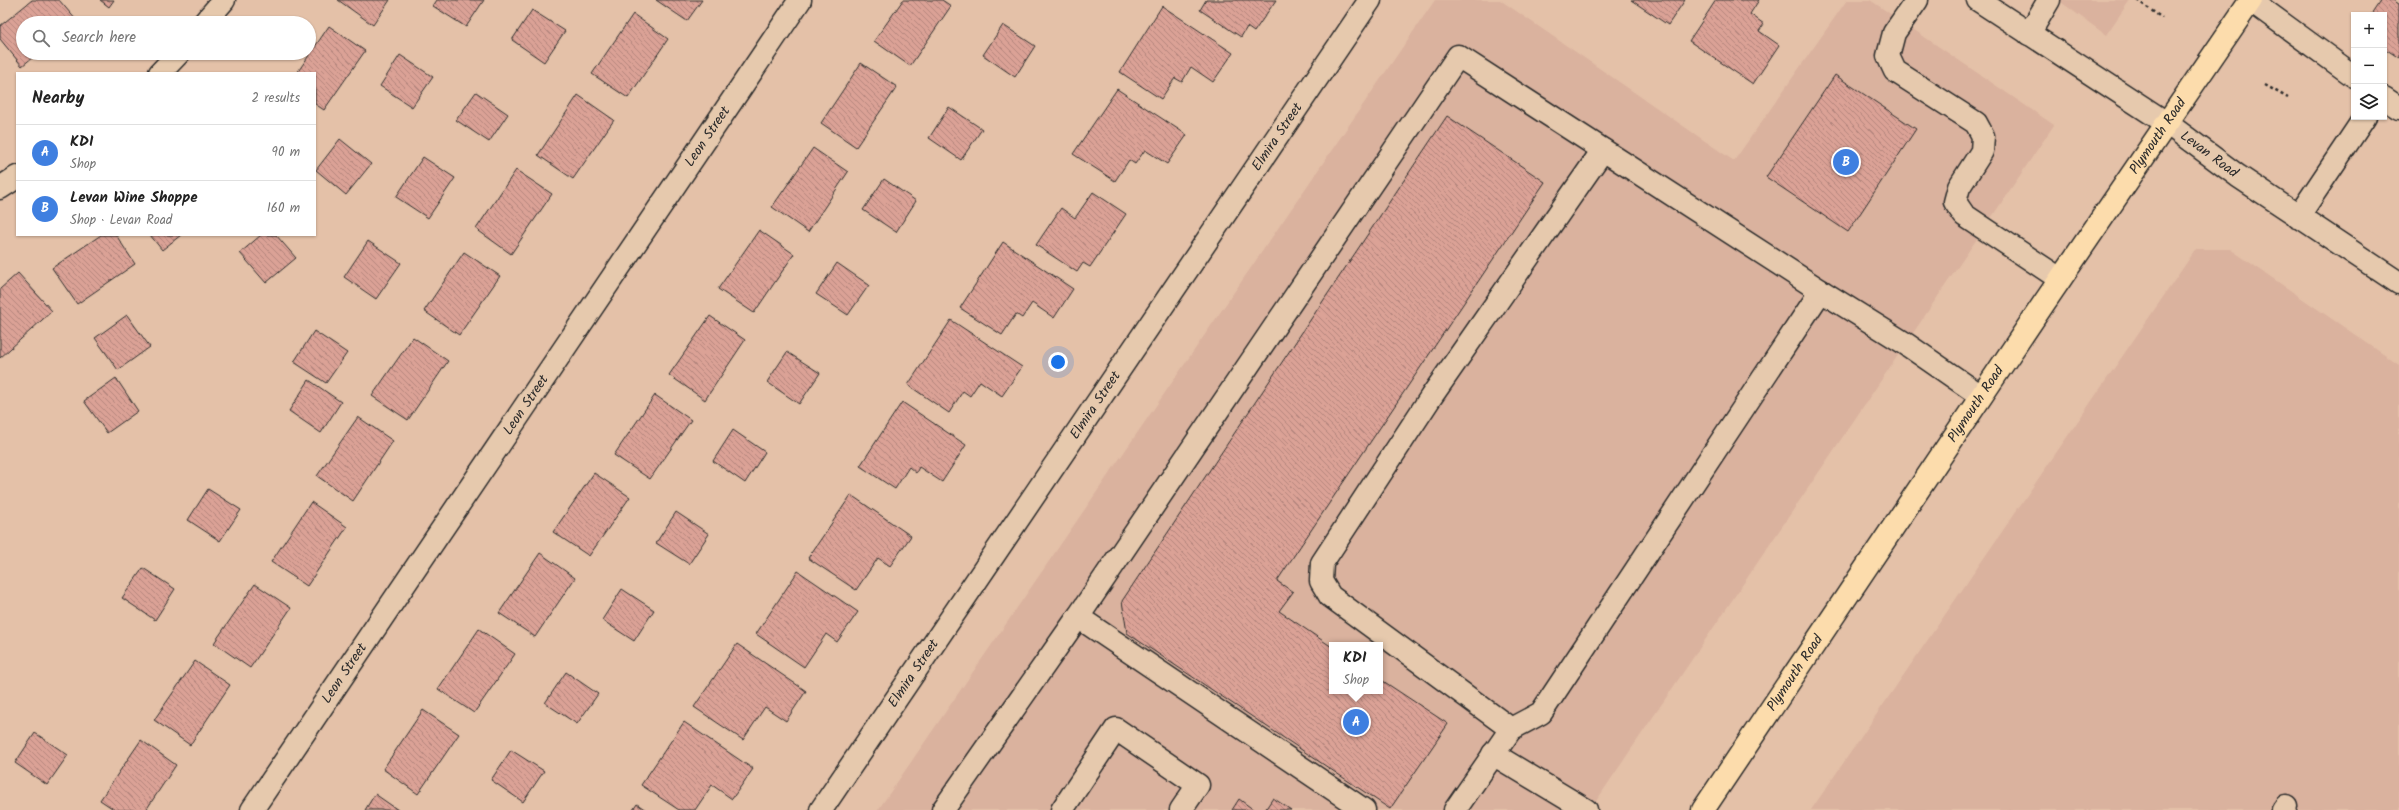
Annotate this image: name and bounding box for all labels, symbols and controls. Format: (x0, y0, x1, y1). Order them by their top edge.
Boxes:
map controls (2351, 12, 2387, 120)
button: + (2351, 12, 2387, 48)
search box (16, 16, 316, 60)
text: Search here (62, 26, 136, 50)
icon: search (30, 27, 52, 49)
button: − (2351, 48, 2387, 84)
button: layers (2351, 84, 2387, 120)
text: Nearby (32, 85, 84, 112)
text: 2 results (252, 88, 300, 109)
street label: Plymouth Road (2124, 93, 2193, 179)
street label: Elmira Street (1246, 98, 1309, 176)
street label: Leon Street (679, 101, 736, 171)
street label: Levan Road (2175, 125, 2244, 184)
text: KDI (70, 130, 94, 154)
text: A (41, 142, 49, 163)
text: 90 m (272, 142, 300, 163)
pin: B (1833, 147, 1859, 177)
text: Shop (70, 154, 96, 175)
text: Levan Wine Shoppe (70, 186, 198, 210)
text: B (41, 198, 49, 219)
text: 160 m (267, 198, 300, 219)
text: Shop · Levan Road (70, 210, 172, 231)
your location (1048, 352, 1068, 372)
street label: Plymouth Road (1942, 361, 2010, 447)
street label: Elmira Street (1064, 366, 1127, 444)
street label: Leon Street (498, 370, 555, 440)
street label: Plymouth Road (1761, 629, 1829, 716)
street label: Elmira Street (882, 634, 945, 712)
street label: Leon Street (316, 638, 373, 708)
popup (1329, 642, 1383, 694)
text: KDI (1343, 646, 1367, 670)
text: Shop (1343, 670, 1369, 691)
pin: A (1343, 707, 1369, 737)

